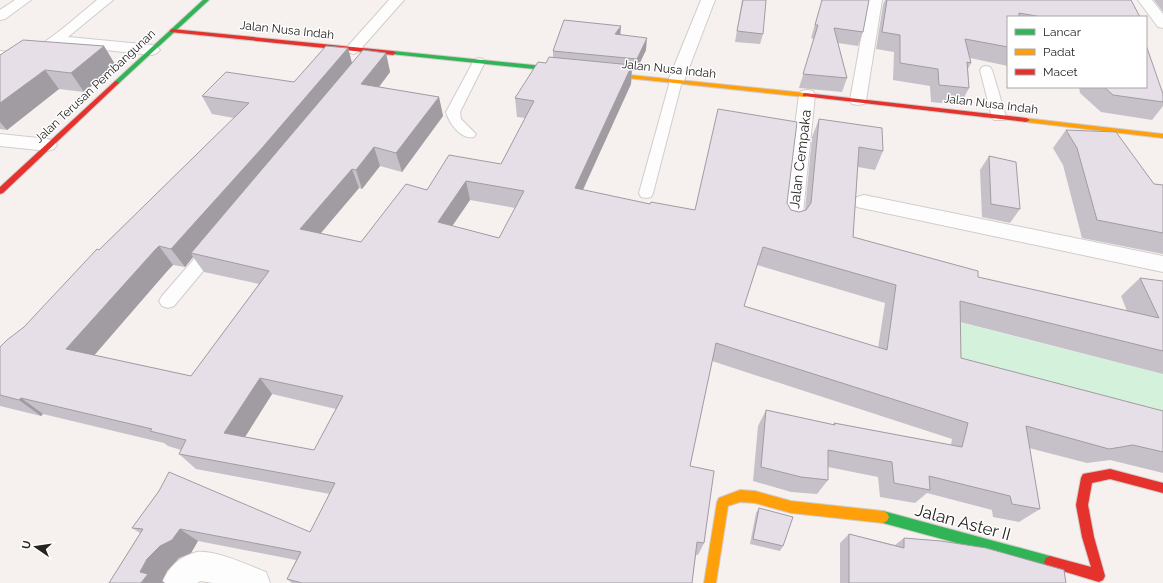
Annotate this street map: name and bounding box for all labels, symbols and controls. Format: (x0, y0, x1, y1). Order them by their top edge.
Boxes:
legend (1007, 16, 1147, 88)
street label: Jalan Nusa Indah (239, 18, 335, 42)
text: Lancar (1043, 25, 1082, 39)
street label: Jalan Terusan Pembangunan (32, 26, 158, 146)
text: Padat (1043, 45, 1075, 59)
street label: Jalan Nusa Indah (621, 57, 717, 81)
text: Macet (1043, 65, 1078, 79)
street label: Jalan Nusa Indah (943, 91, 1039, 117)
street label: Jalan Cempaka (786, 109, 814, 209)
street label: Jalan Aster II (913, 500, 1013, 544)
north arrow (16, 527, 56, 567)
text: U (19, 539, 34, 550)

